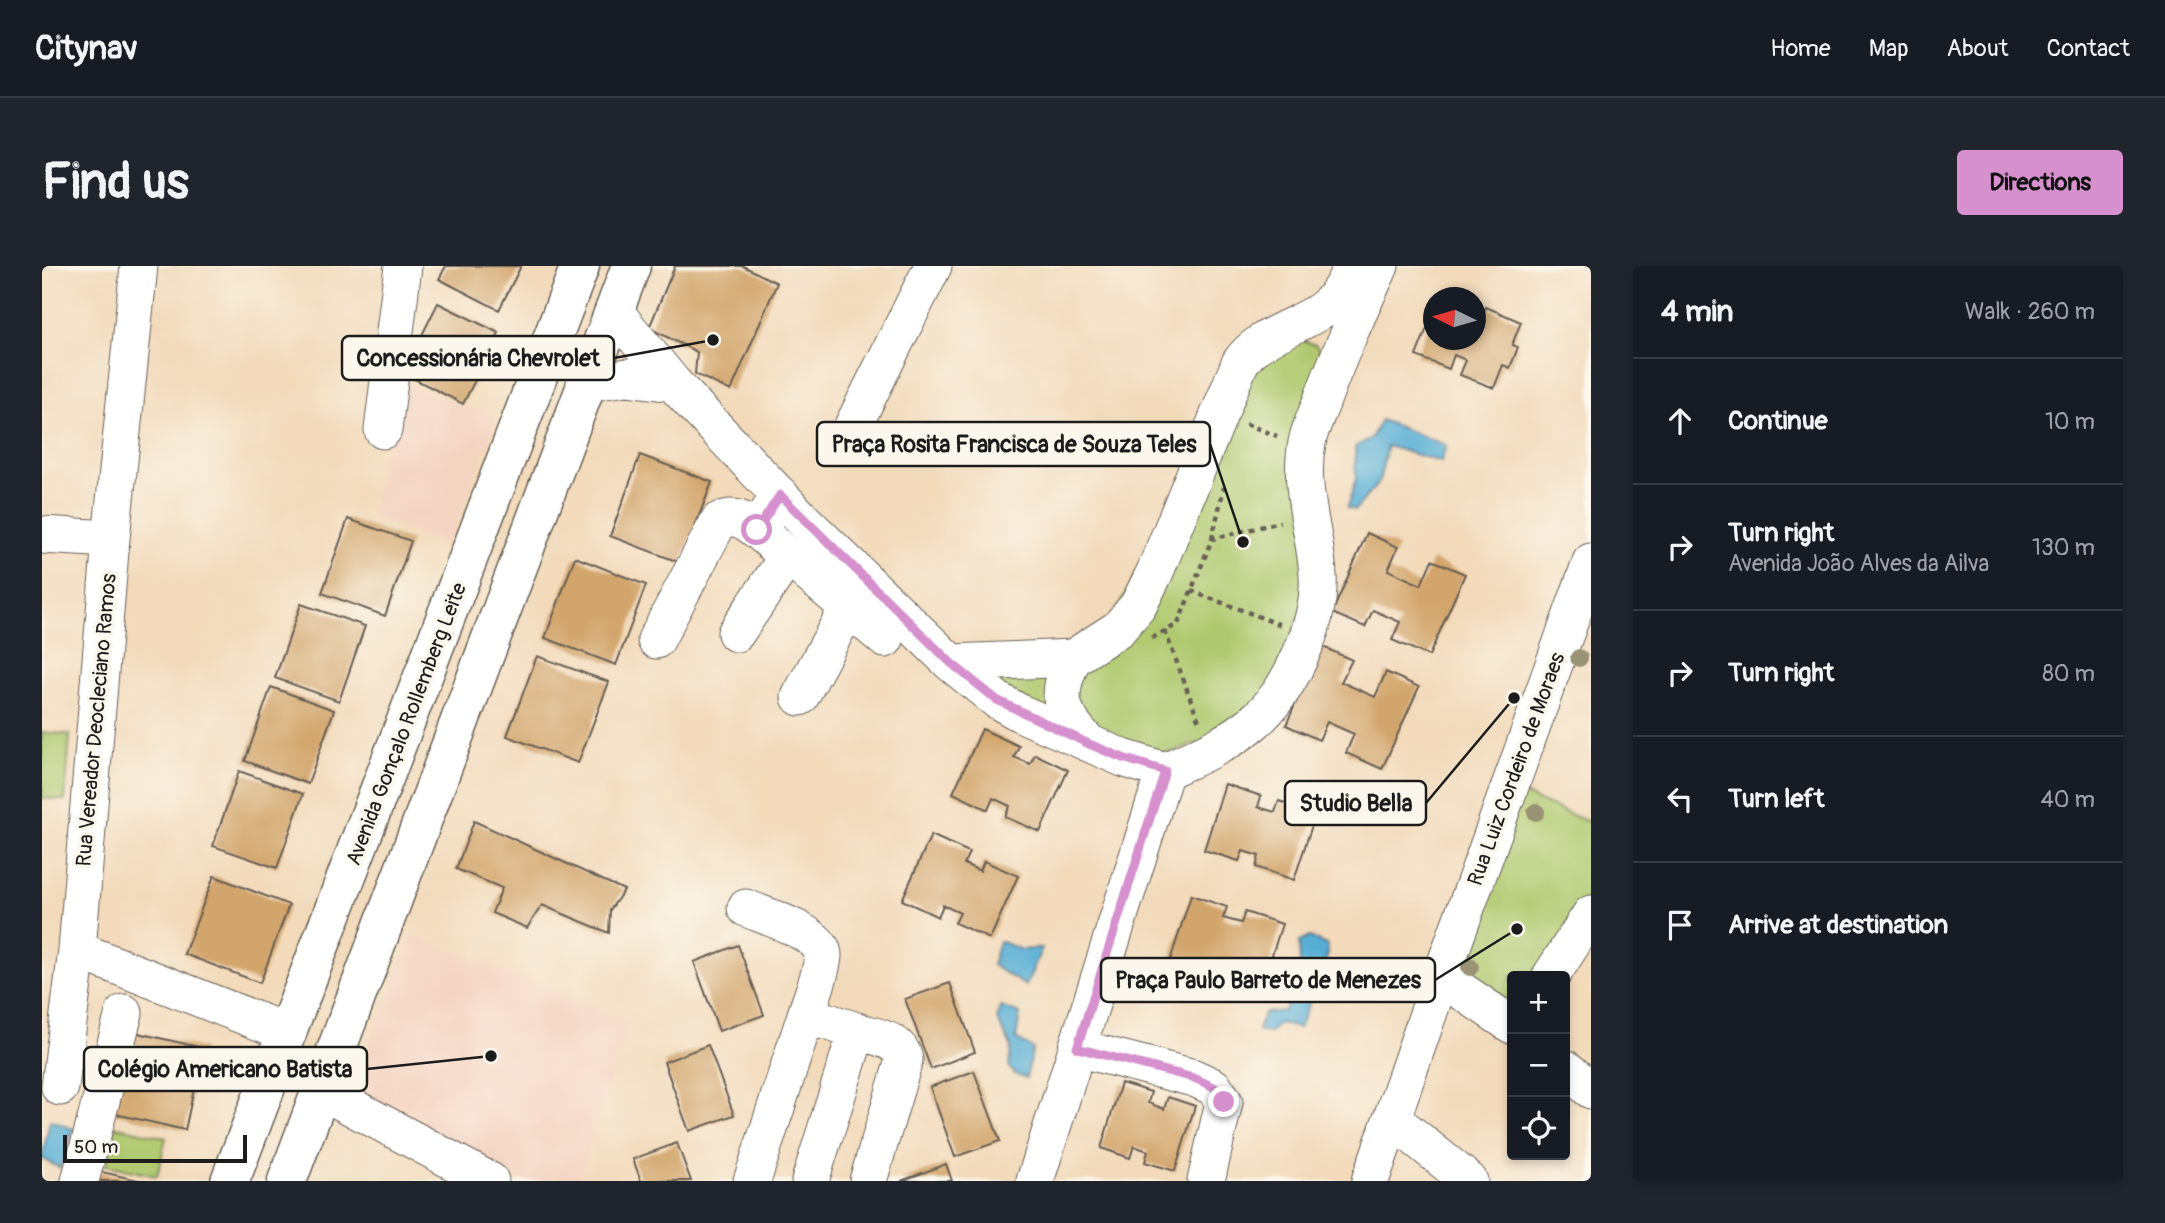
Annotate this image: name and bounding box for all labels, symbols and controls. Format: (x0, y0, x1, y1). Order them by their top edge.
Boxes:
text: Citynav (35, 28, 138, 69)
text: Home (1770, 34, 1831, 63)
text: Map (1869, 34, 1909, 63)
text: About (1947, 34, 2009, 63)
text: Contact (2047, 34, 2130, 63)
button: Directions (1957, 150, 2123, 215)
text: Find us (42, 152, 189, 213)
north arrow (1423, 287, 1486, 350)
text: 4 min (1661, 293, 1734, 330)
text: Walk · 260 m (1965, 297, 2095, 326)
callout: Concessionária Chevrolet (342, 336, 614, 380)
text: Concessionária Chevrolet (356, 344, 601, 373)
icon: ahead (1661, 402, 1699, 440)
text: Continue (1728, 405, 1828, 437)
text: 10 m (2045, 407, 2095, 436)
callout: Praça Rosita Francisca de Souza Teles (817, 422, 1210, 466)
text: Praça Rosita Francisca de Souza Teles (832, 430, 1197, 459)
route start (741, 514, 772, 545)
text: Turn right (1728, 517, 1834, 549)
icon: right (1661, 528, 1699, 566)
text: 130 m (2032, 533, 2095, 562)
text: Avenida João Alves da Ailva (1728, 549, 1989, 578)
street label: Rua Vereador Deocleciano Ramos (70, 572, 123, 868)
street label: Avenida Gonçalo Rollemberg Leite (340, 578, 473, 869)
street label: Rua Luiz Cordeiro de Moraes (1462, 648, 1571, 890)
icon: right (1661, 654, 1699, 692)
text: Turn right (1728, 657, 1834, 689)
text: 80 m (2042, 659, 2095, 688)
icon: left (1661, 780, 1699, 818)
callout: Studio Bella (1285, 781, 1426, 825)
text: Turn left (1728, 783, 1824, 815)
text: 40 m (2041, 785, 2095, 814)
text: Studio Bella (1300, 789, 1413, 818)
icon: arrive (1661, 906, 1699, 944)
text: Arrive at destination (1728, 909, 1948, 941)
callout: Praça Paulo Barreto de Menezes (1101, 958, 1435, 1002)
text: Praça Paulo Barreto de Menezes (1115, 966, 1422, 995)
map controls (1507, 971, 1570, 1160)
button: + (1507, 971, 1570, 1034)
button: − (1507, 1034, 1570, 1097)
callout: Colégio Americano Batista (84, 1047, 367, 1091)
text: Colégio Americano Batista (98, 1055, 353, 1084)
route end (1208, 1086, 1239, 1117)
button: locate (1507, 1097, 1570, 1160)
scale bar (63, 1132, 247, 1164)
text: 50 m (74, 1135, 118, 1159)

